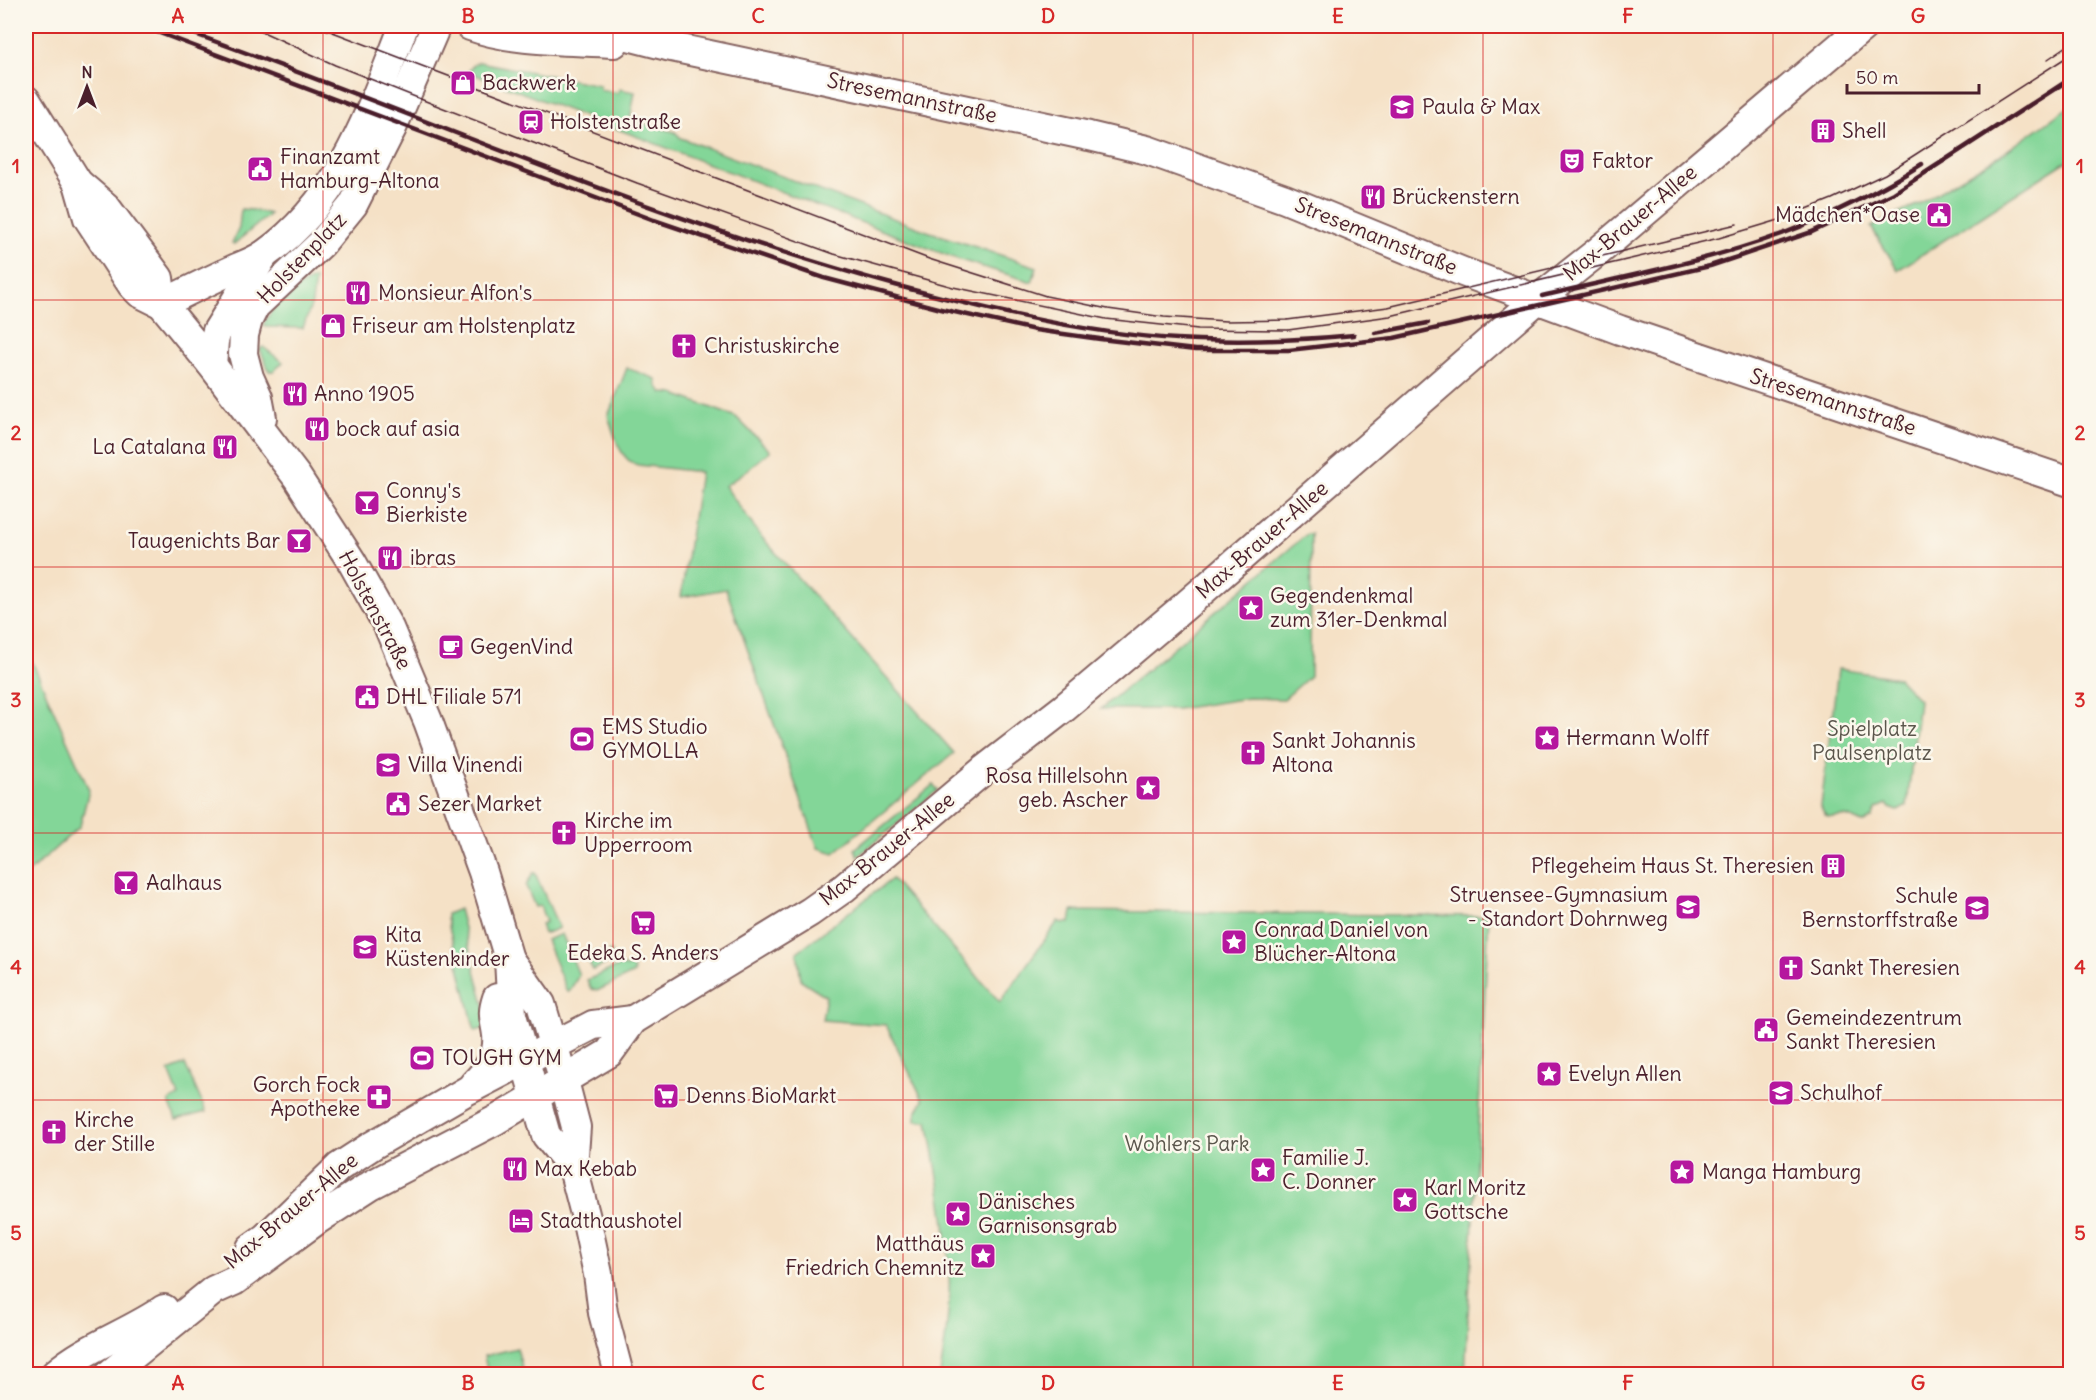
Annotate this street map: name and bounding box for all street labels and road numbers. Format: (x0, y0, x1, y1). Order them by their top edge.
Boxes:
street label: Stresemannstraße (825, 66, 1000, 129)
street label: Max-Brauer-Allee (1557, 159, 1702, 287)
street label: Stresemannstraße (1291, 191, 1461, 280)
street label: Holstenplatz (251, 206, 352, 309)
street label: Stresemannstraße (1747, 362, 1920, 441)
street label: Max-Brauer-Allee (1190, 475, 1333, 604)
street label: Holstenstraße (333, 546, 418, 674)
street label: Max-Brauer-Allee (813, 786, 960, 912)
street label: Max-Brauer-Allee (218, 1147, 363, 1275)

